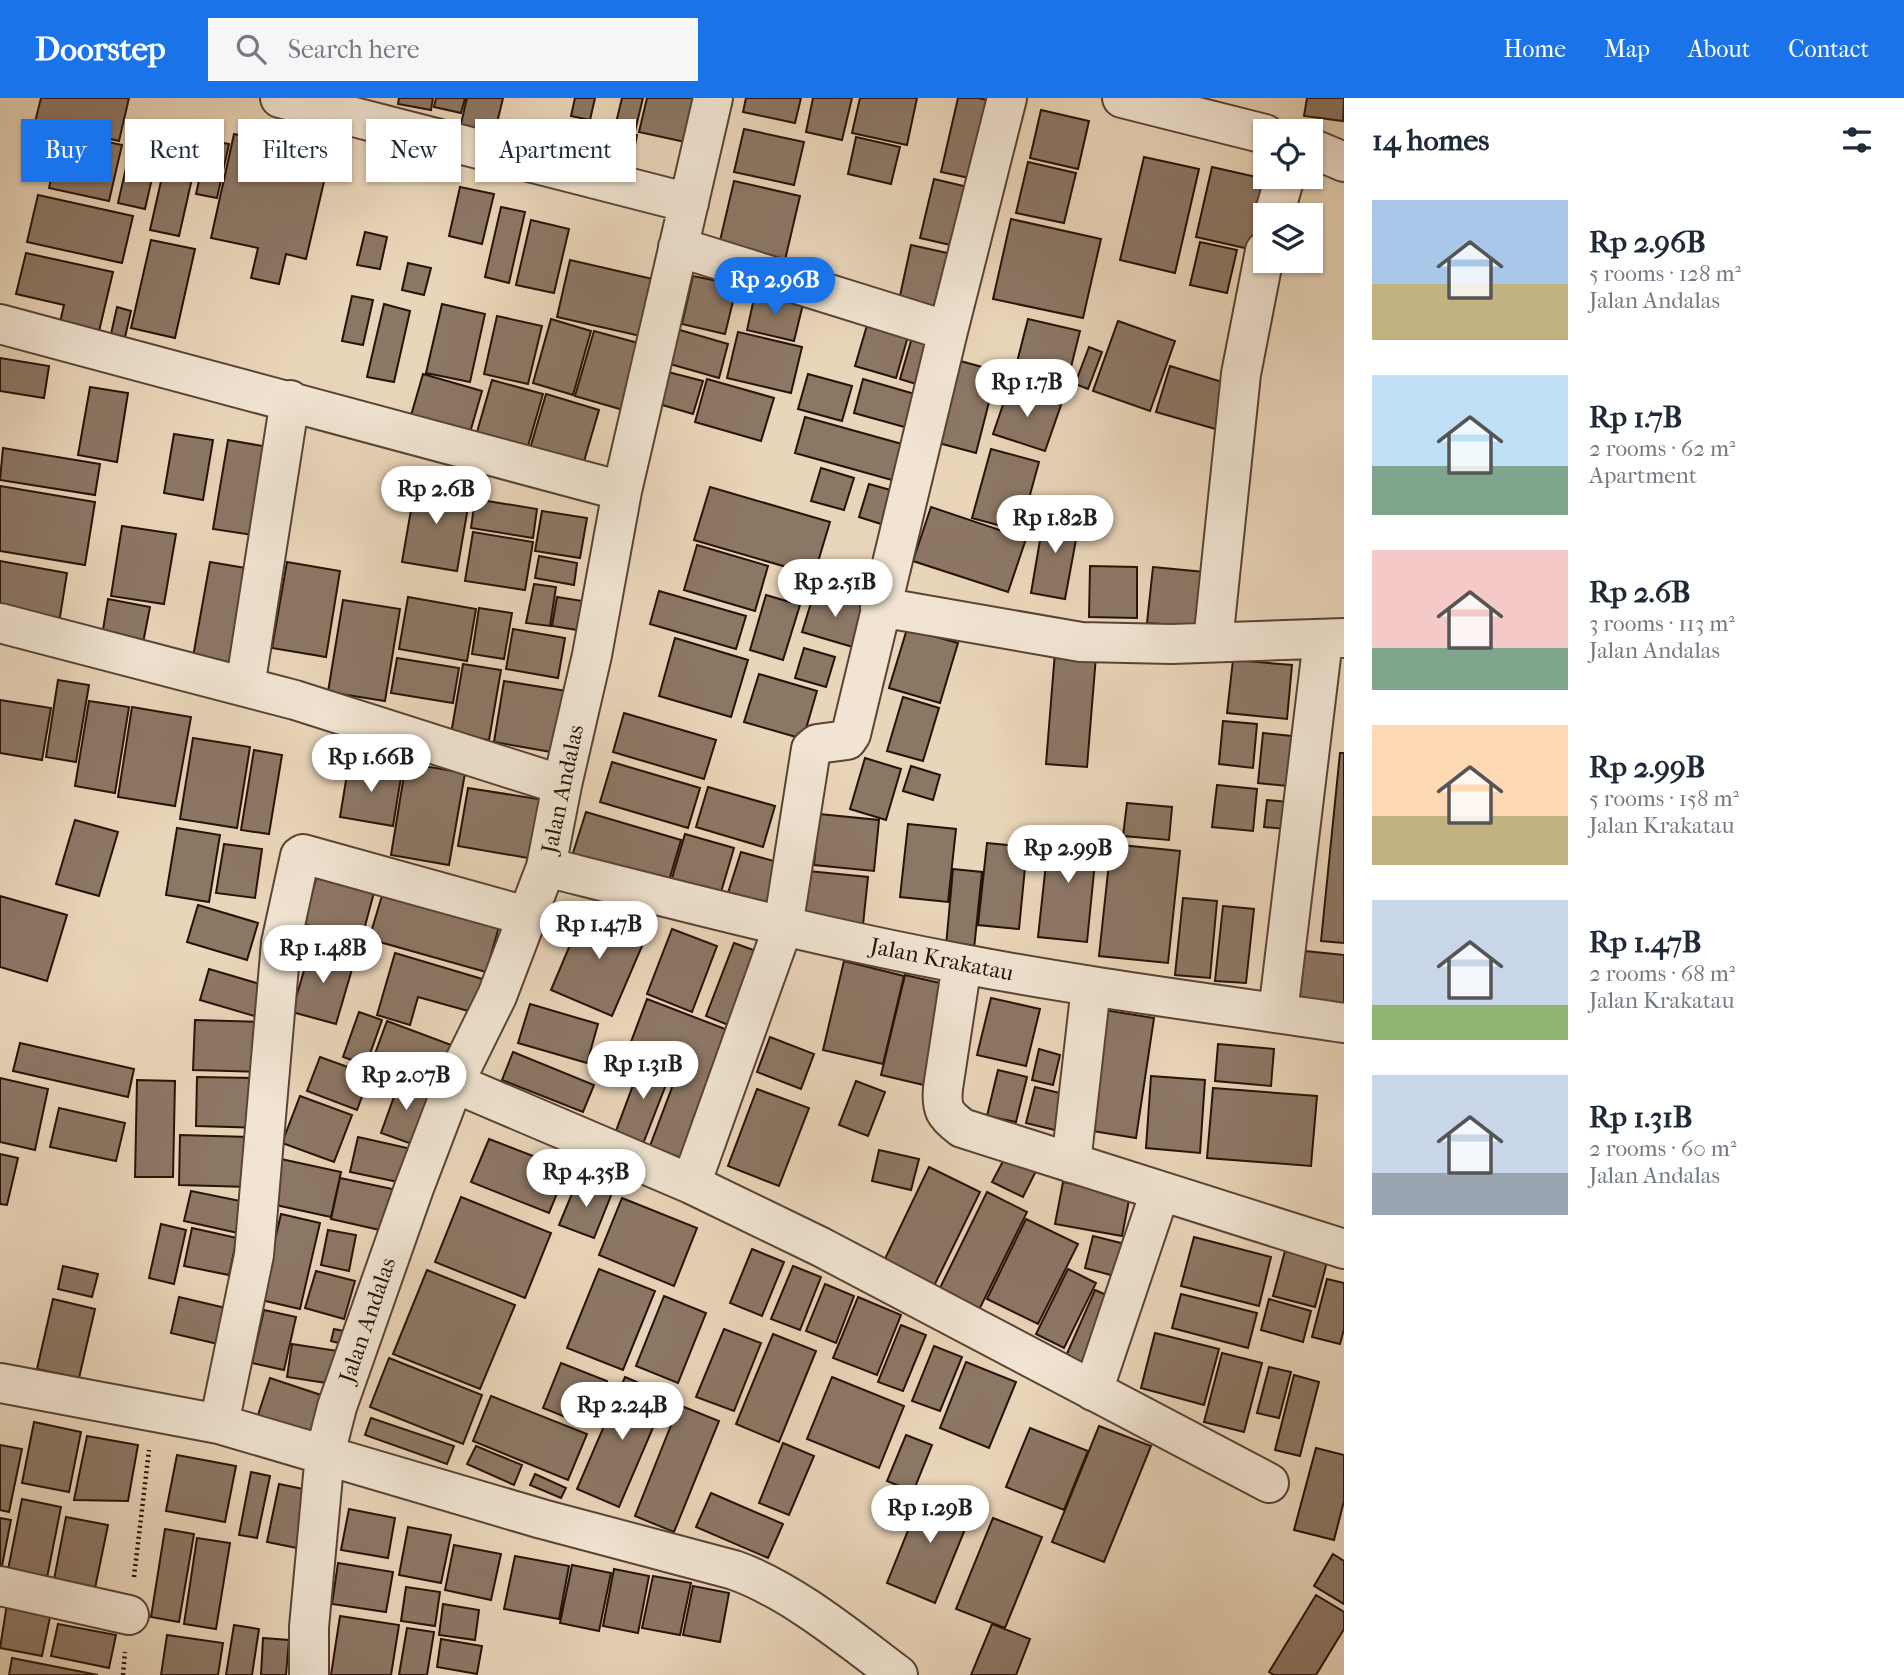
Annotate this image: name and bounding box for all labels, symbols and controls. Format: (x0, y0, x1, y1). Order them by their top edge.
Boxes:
search box (208, 18, 698, 81)
text: Doorstep (35, 30, 166, 69)
icon: search (232, 30, 270, 68)
text: Search here (288, 34, 420, 65)
text: Home (1504, 35, 1566, 63)
text: Map (1604, 35, 1650, 63)
text: About (1688, 35, 1750, 63)
text: Contact (1788, 35, 1869, 63)
chip: Buy (21, 119, 111, 182)
chip: Rent (125, 119, 224, 182)
chip: Filters (238, 119, 352, 182)
chip: New (366, 119, 461, 182)
chip: Apartment (475, 119, 636, 182)
map controls (1253, 119, 1323, 273)
button: locate (1253, 119, 1323, 189)
icon: filters (1838, 121, 1876, 159)
text: 14 homes (1372, 123, 1489, 158)
button: layers (1253, 203, 1323, 273)
text: Rp 2.96B (1589, 225, 1706, 260)
icon: home (1428, 228, 1512, 312)
pin: Rp 2.96B (703, 258, 847, 317)
text: 5 rooms · 128 m² (1589, 260, 1741, 287)
text: Rp 2.96B (730, 266, 820, 293)
text: Jalan Andalas (1589, 287, 1720, 314)
pin: Rp 1.7B (962, 360, 1092, 419)
text: Rp 1.7B (991, 368, 1063, 395)
text: Rp 1.7B (1589, 400, 1682, 435)
icon: home (1428, 403, 1512, 487)
text: 2 rooms · 62 m² (1589, 435, 1736, 462)
text: Apartment (1589, 462, 1697, 489)
pin: Rp 2.6B (371, 466, 501, 526)
text: Rp 2.6B (397, 475, 475, 502)
pin: Rp 1.82B (983, 496, 1127, 555)
text: Rp 1.82B (1012, 504, 1098, 531)
pin: Rp 2.51B (763, 560, 907, 619)
text: Rp 2.51B (794, 568, 876, 595)
text: Rp 2.6B (1589, 575, 1690, 610)
icon: home (1428, 578, 1512, 662)
text: 3 rooms · 113 m² (1589, 610, 1735, 637)
text: Jalan Andalas (1589, 637, 1720, 664)
street label: Jalan Andalas (535, 722, 589, 858)
pin: Rp 1.66B (299, 734, 443, 794)
text: Rp 1.66B (328, 743, 414, 770)
text: Rp 2.99B (1589, 750, 1705, 785)
icon: home (1428, 753, 1512, 837)
text: 5 rooms · 158 m² (1589, 785, 1739, 812)
text: Jalan Krakatau (1589, 812, 1734, 839)
pin: Rp 2.99B (996, 826, 1140, 885)
text: Rp 2.99B (1023, 834, 1113, 861)
pin: Rp 1.47B (527, 902, 671, 961)
text: Rp 1.47B (556, 910, 642, 937)
text: Rp 1.47B (1589, 925, 1702, 960)
pin: Rp 1.48B (251, 926, 395, 985)
icon: home (1428, 928, 1512, 1012)
street label: Jalan Krakatau (866, 932, 1016, 987)
text: Rp 1.48B (279, 934, 367, 961)
text: 2 rooms · 68 m² (1589, 960, 1735, 987)
text: Jalan Krakatau (1589, 987, 1734, 1014)
pin: Rp 1.31B (571, 1042, 715, 1101)
text: Rp 1.31B (603, 1050, 683, 1077)
pin: Rp 2.07B (334, 1052, 478, 1112)
text: Rp 2.07B (361, 1061, 451, 1088)
text: Rp 1.31B (1589, 1100, 1692, 1135)
icon: home (1428, 1103, 1512, 1187)
text: 2 rooms · 60 m² (1589, 1135, 1736, 1162)
pin: Rp 4.35B (514, 1150, 658, 1209)
text: Rp 4.35B (542, 1158, 630, 1185)
text: Jalan Andalas (1589, 1162, 1720, 1189)
street label: Jalan Andalas (333, 1254, 402, 1388)
pin: Rp 2.24B (550, 1382, 694, 1442)
text: Rp 2.24B (577, 1391, 667, 1418)
pin: Rp 1.29B (858, 1486, 1002, 1545)
text: Rp 1.29B (887, 1494, 973, 1521)

